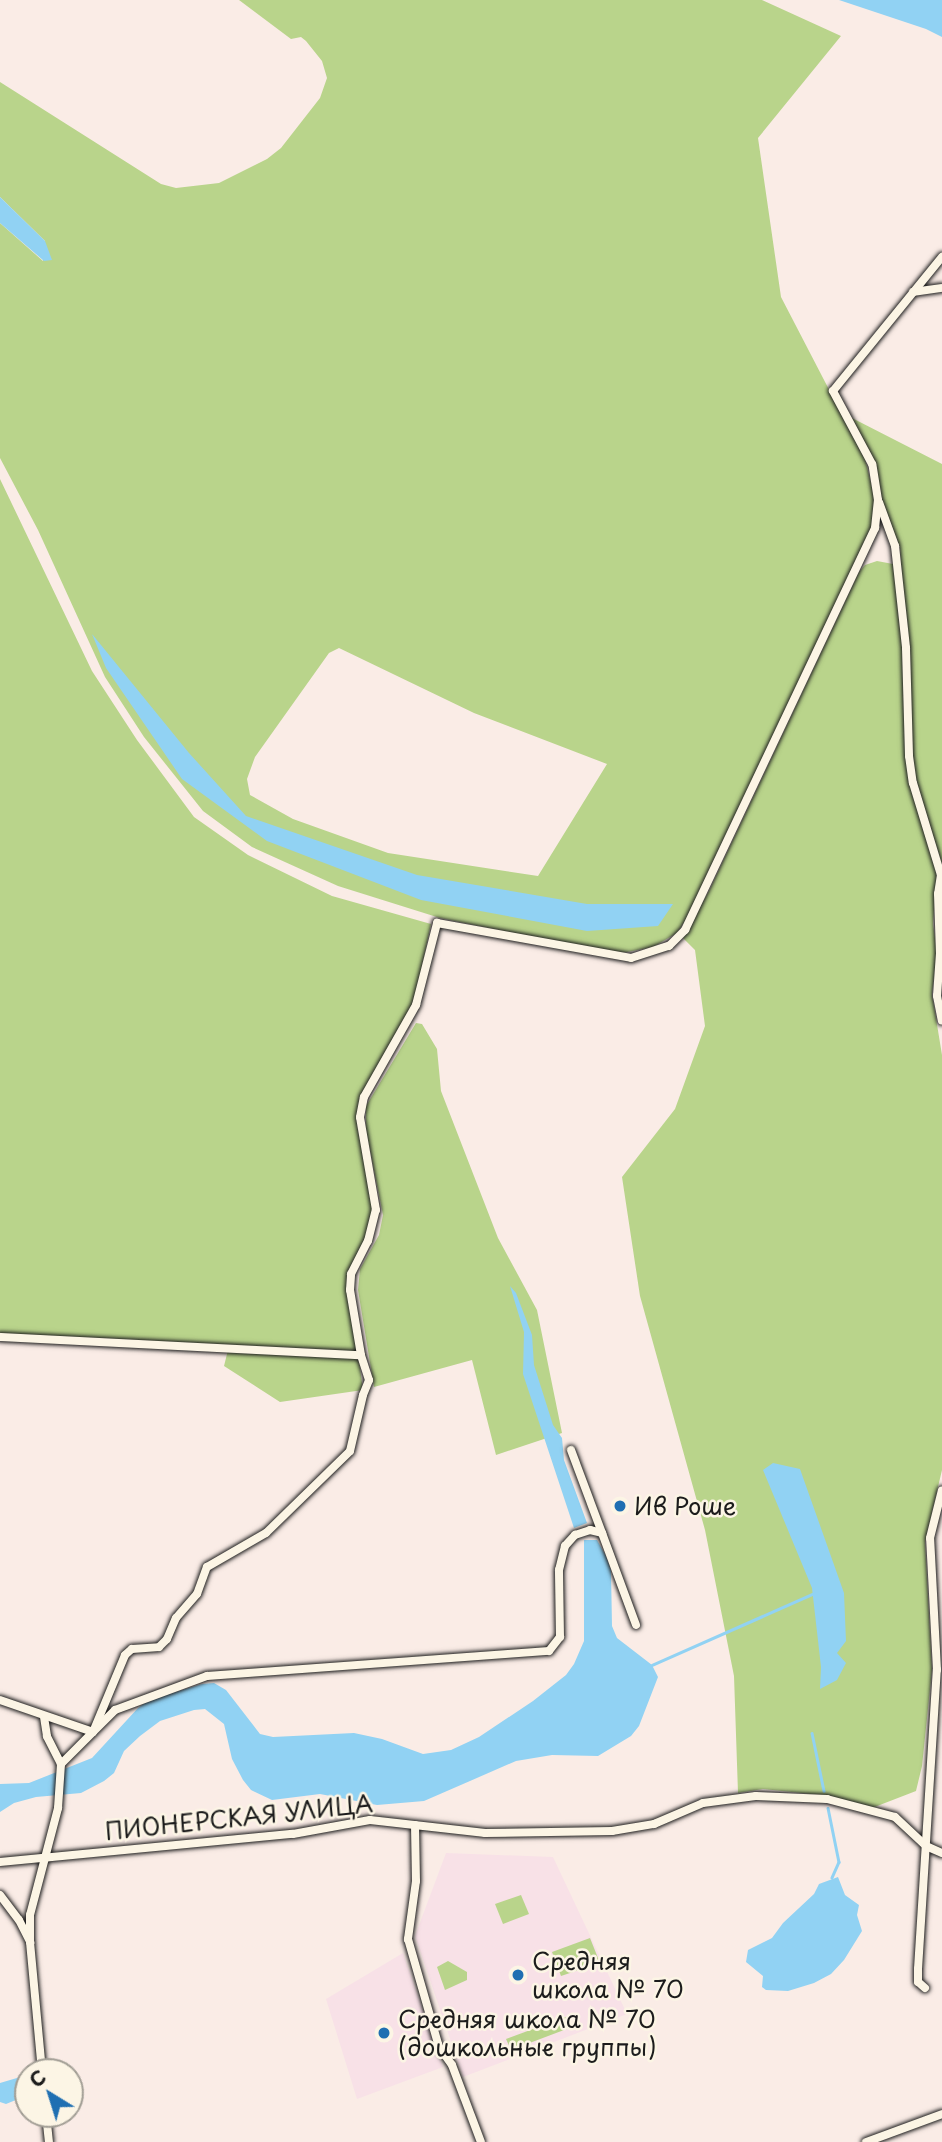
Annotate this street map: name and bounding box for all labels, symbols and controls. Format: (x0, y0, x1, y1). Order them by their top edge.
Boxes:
place label: Ив Роше (634, 1492, 737, 1520)
marker: Ив Роше (612, 1498, 628, 1514)
street label: ПИОНЕРСКАЯ УЛИЦА (103, 1789, 375, 1845)
place label: Средняя школа № 70 (532, 1947, 684, 2003)
marker: Средняя школа № 70 (510, 1967, 526, 1983)
place label: Средняя школа № 70 (дошкольные группы) (398, 2005, 658, 2061)
marker: Средняя школа № 70 (дошкольные группы) (376, 2025, 392, 2041)
north arrow (14, 2058, 84, 2128)
text: С (23, 2063, 52, 2093)

